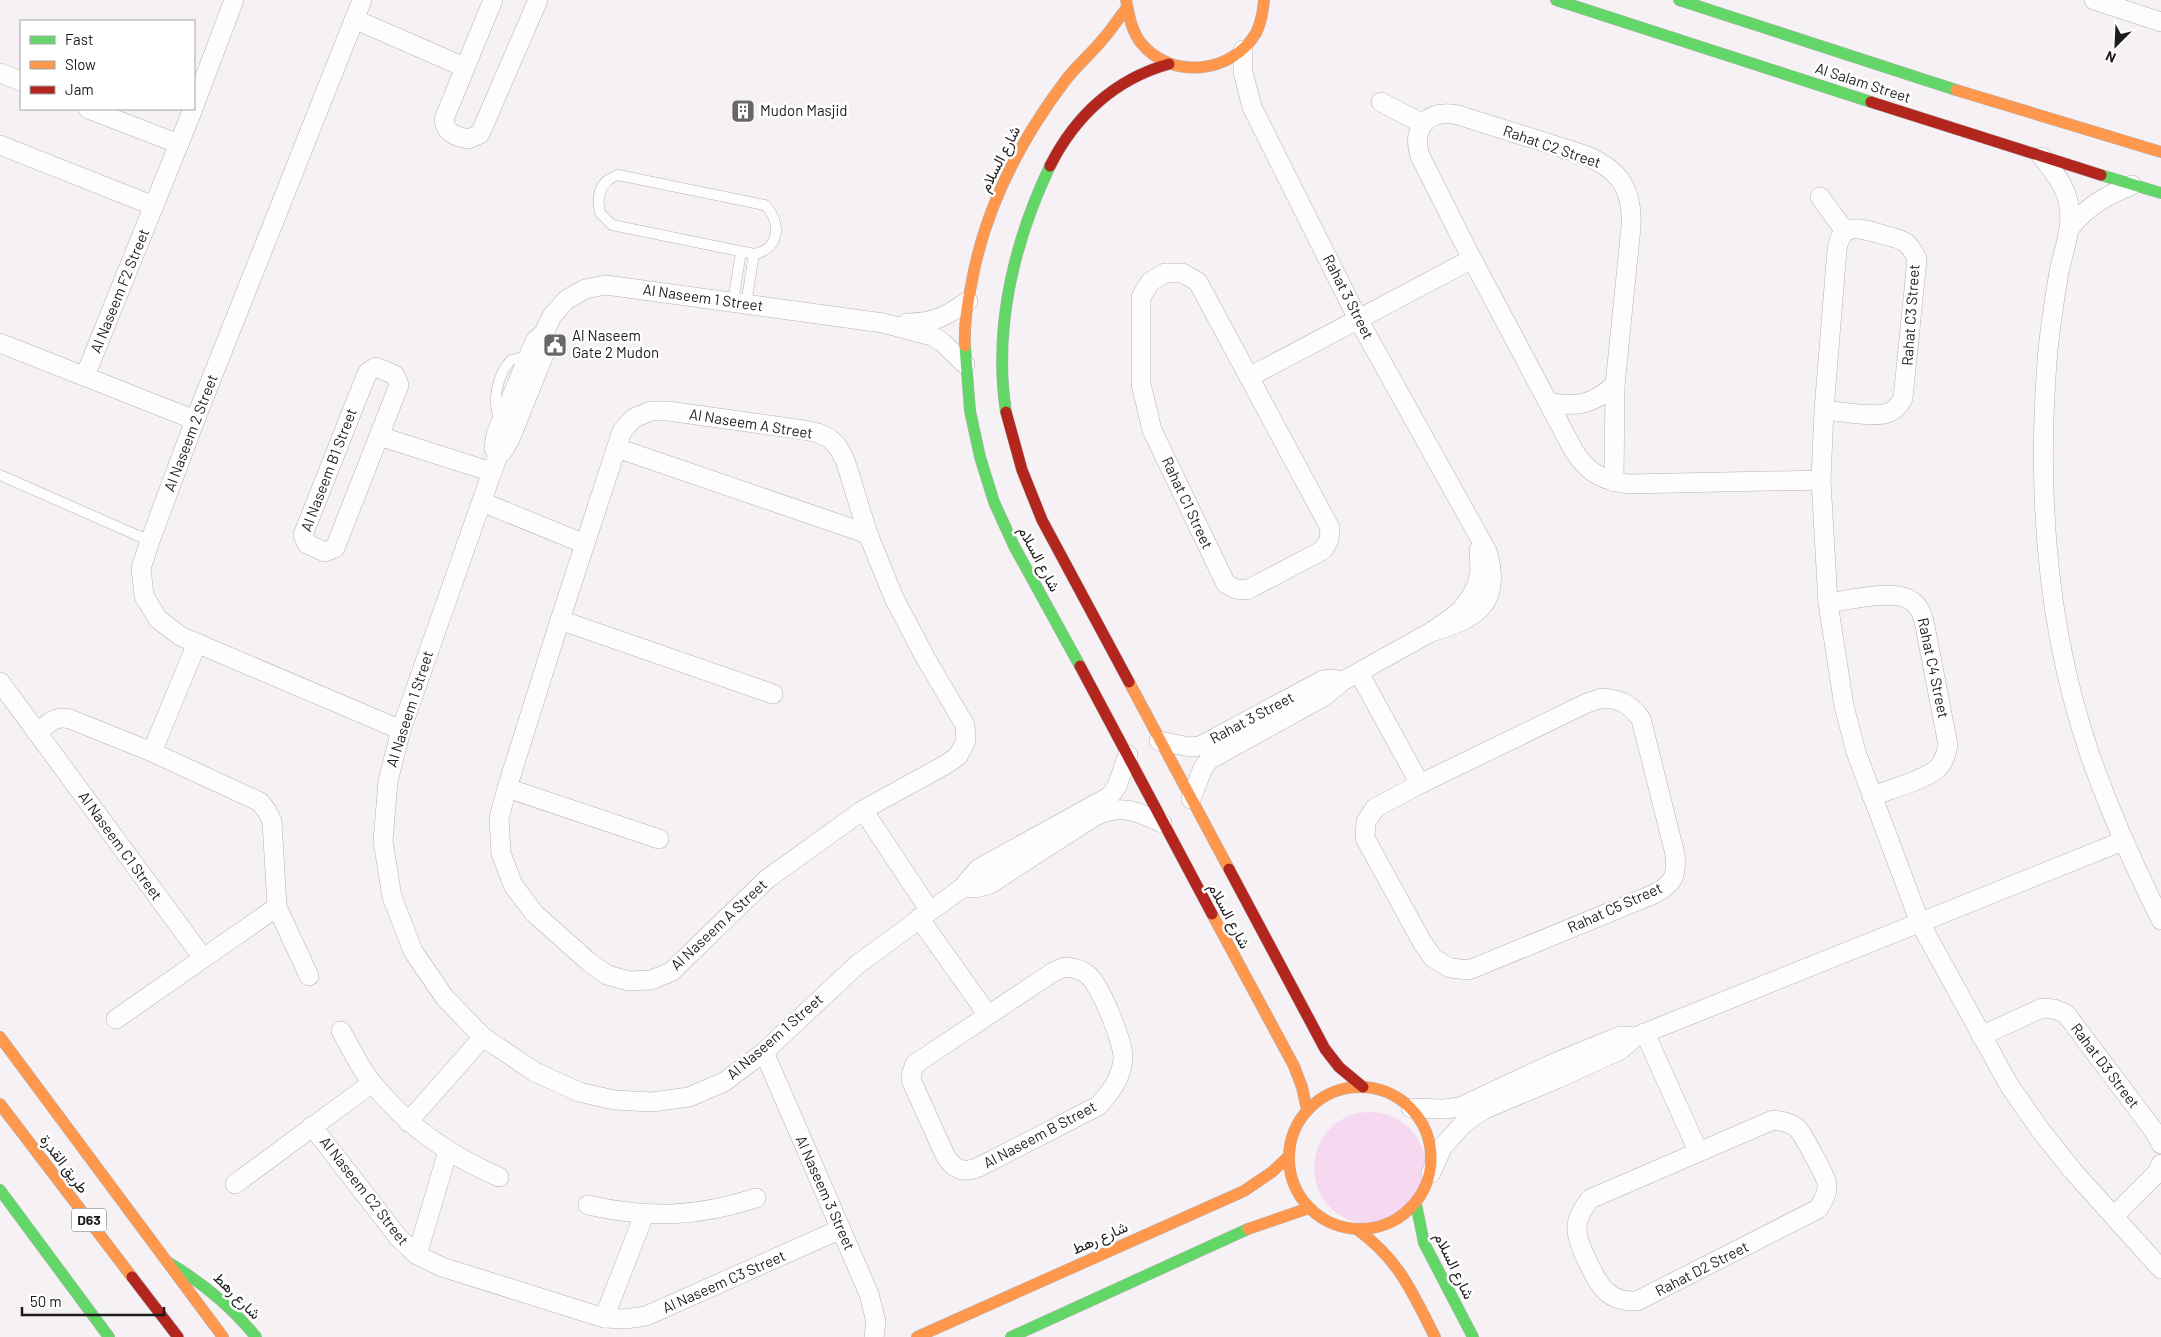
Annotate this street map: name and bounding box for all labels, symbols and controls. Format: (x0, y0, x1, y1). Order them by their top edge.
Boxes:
legend (20, 20, 195, 110)
north arrow (2091, 20, 2141, 70)
text: Fast (65, 30, 93, 48)
text: N (2103, 48, 2118, 67)
text: Slow (65, 55, 96, 73)
street label: Al Salam Street (1813, 58, 1913, 106)
text: Jam (65, 80, 94, 98)
building icon: Mudon Masjid (730, 98, 756, 124)
place label: Mudon Masjid (760, 101, 848, 119)
street label: Rahat C2 Street (1501, 121, 1604, 171)
street label: شارع السلام (975, 122, 1026, 196)
street label: Al Naseem F2 Street (86, 226, 152, 355)
street label: Rahat 3 Street (1320, 251, 1378, 342)
street label: Rahat C3 Street (1897, 264, 1923, 366)
street label: Al Naseem 1 Street (642, 280, 764, 314)
place label: Al Naseem Gate 2 Mudon (572, 326, 659, 361)
public building icon: Al Naseem Gate 2 Mudon (542, 332, 568, 358)
street label: Al Naseem 2 Street (159, 372, 221, 494)
street label: Al Naseem A Street (688, 404, 814, 442)
street label: Al Naseem B1 Street (296, 405, 360, 534)
street label: Rahat C1 Street (1159, 454, 1217, 551)
street label: شارع السلام (1012, 523, 1065, 596)
street label: Rahat C4 Street (1915, 616, 1953, 720)
street label: Al Naseem 1 Street (382, 648, 436, 769)
street label: Rahat 3 Street (1206, 687, 1297, 747)
street label: Al Naseem C1 Street (75, 787, 166, 903)
street label: Al Naseem A Street (666, 875, 770, 973)
street label: Rahat C5 Street (1564, 878, 1665, 936)
street label: شارع السلام (1202, 880, 1255, 953)
street label: Al Naseem 1 Street (723, 990, 826, 1083)
street label: Rahat D3 Street (2068, 1019, 2144, 1112)
street label: Al Naseem B Street (980, 1097, 1099, 1171)
street label: طريق القدرة (35, 1130, 93, 1198)
street label: Al Naseem C2 Street (317, 1132, 413, 1248)
street label: Al Naseem 3 Street (793, 1132, 859, 1253)
road number: D63 (72, 1208, 106, 1232)
street label: شارع رهط (1069, 1217, 1132, 1260)
street label: شارع السلام (1428, 1229, 1479, 1303)
street label: Rahat D2 Street (1652, 1237, 1751, 1299)
street label: Al Naseem C3 Street (659, 1246, 788, 1316)
street label: شارع رهط (208, 1268, 265, 1325)
scale bar (22, 1284, 165, 1316)
text: 50 m (30, 1292, 62, 1310)

